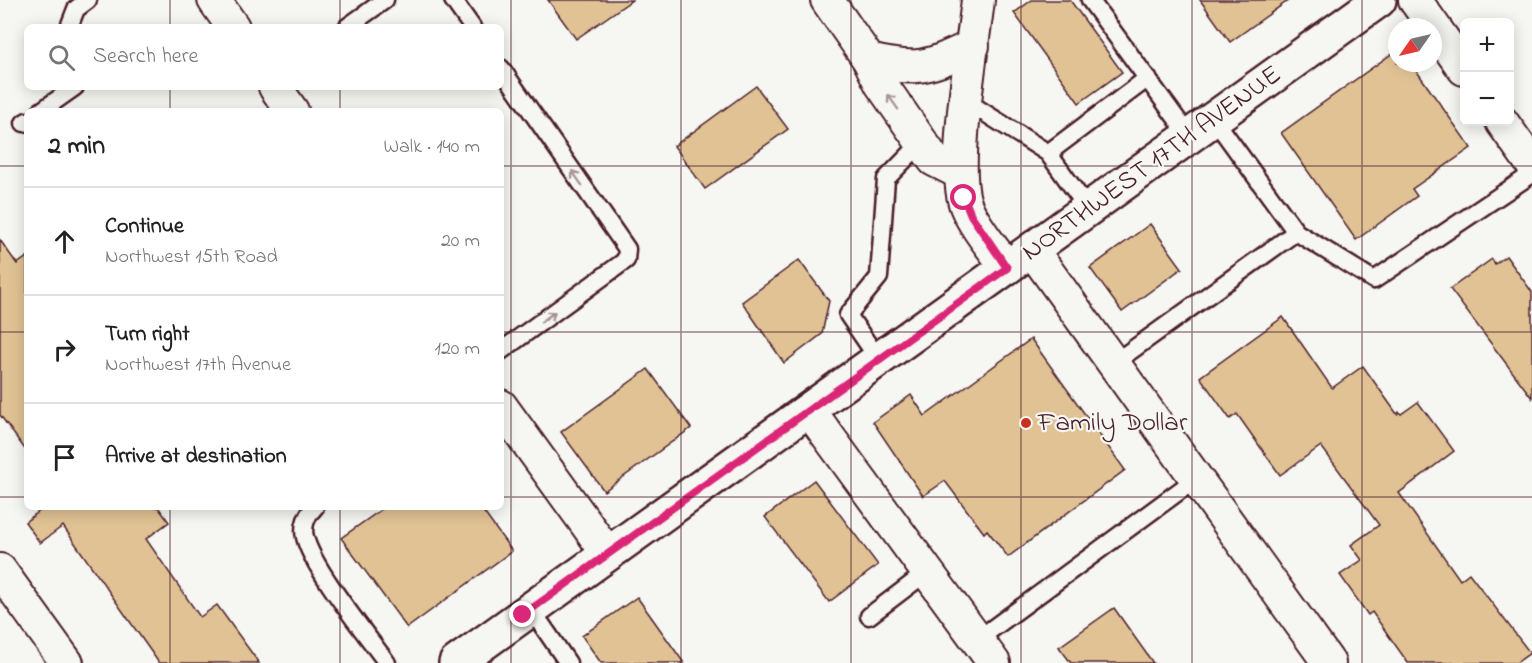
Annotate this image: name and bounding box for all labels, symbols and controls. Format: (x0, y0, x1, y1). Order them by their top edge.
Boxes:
north arrow (1388, 18, 1442, 72)
map controls (1460, 18, 1514, 126)
button: + (1460, 18, 1514, 72)
search box (24, 24, 504, 90)
icon: search (45, 41, 78, 74)
text: Search here (93, 41, 198, 73)
street label: NORTHWEST 17TH AVENUE (1014, 56, 1290, 272)
button: − (1460, 72, 1514, 126)
one-way arrow (887, 94, 899, 110)
text: 2 min (48, 128, 105, 166)
text: Walk · 140 m (384, 133, 480, 162)
one-way arrow (571, 170, 583, 186)
route start (950, 184, 976, 210)
text: Continue (105, 211, 184, 243)
icon: ahead (48, 225, 81, 258)
text: 20 m (441, 227, 480, 256)
text: Northwest 15th Road (105, 243, 278, 272)
one-way arrow (540, 311, 556, 323)
text: Turn right (105, 319, 190, 351)
icon: right (48, 333, 81, 366)
text: 120 m (435, 335, 480, 364)
text: Northwest 17th Avenue (105, 351, 291, 380)
place label: Family Dollar (1037, 404, 1188, 443)
marker: Family Dollar (1019, 416, 1033, 430)
icon: arrive (48, 441, 81, 474)
text: Arrive at destination (105, 441, 287, 473)
route end (509, 601, 535, 627)

